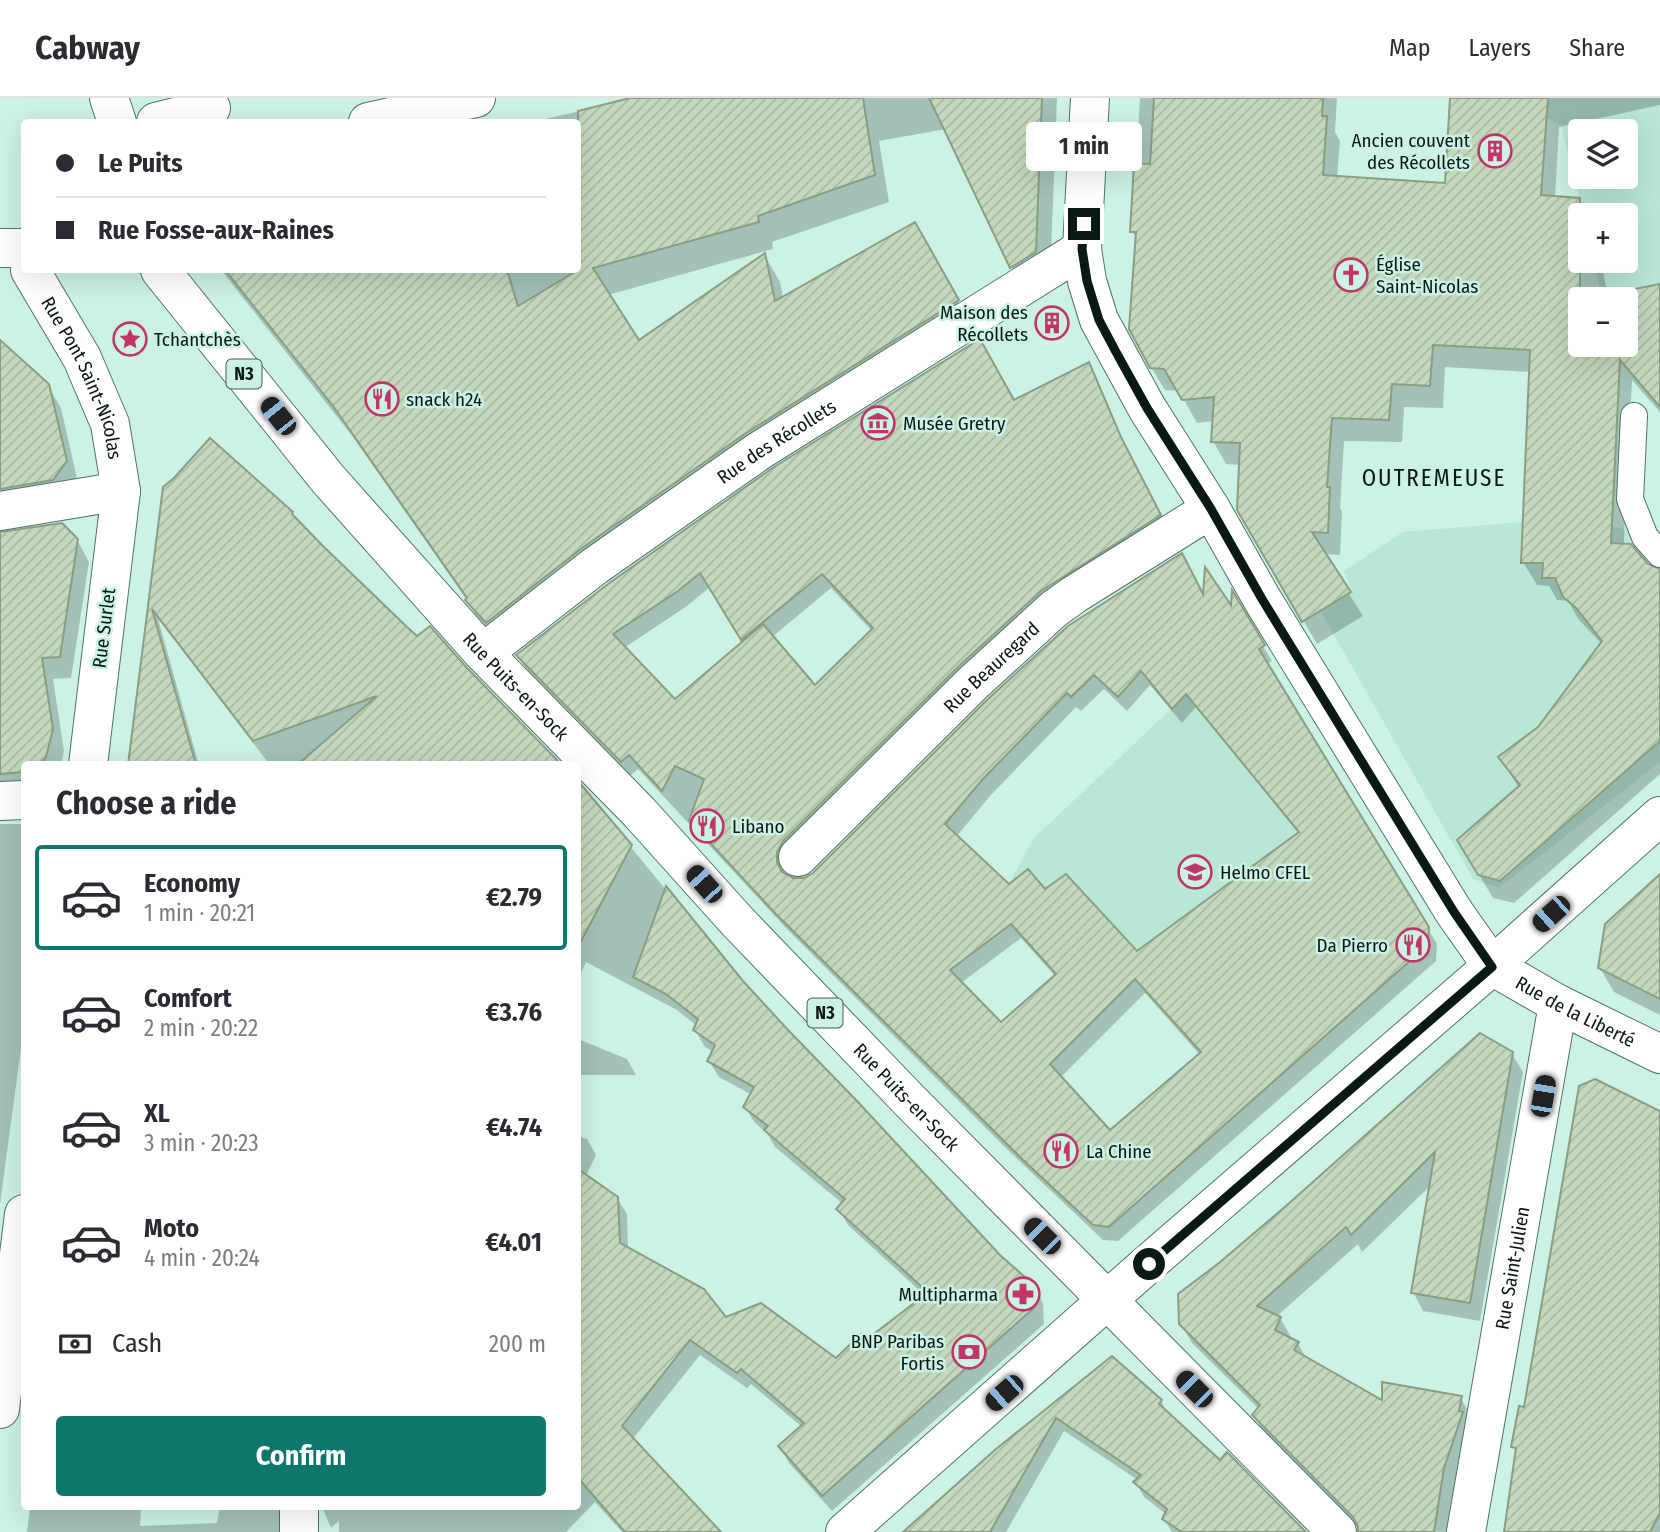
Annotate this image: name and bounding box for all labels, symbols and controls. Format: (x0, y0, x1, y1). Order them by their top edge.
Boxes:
text: Cabway (35, 28, 140, 68)
text: Map (1389, 34, 1431, 62)
text: Layers (1469, 34, 1531, 62)
text: Share (1569, 34, 1625, 62)
map controls (1568, 119, 1638, 357)
button: layers (1568, 119, 1638, 189)
callout: 1 min (1026, 122, 1142, 172)
place label: Ancien couvent des Récollets (1352, 129, 1471, 174)
text: 1 min (1059, 132, 1109, 160)
building icon: Ancien couvent des Récollets (1476, 132, 1514, 170)
text: Le Puits (98, 148, 183, 179)
button: + (1568, 203, 1638, 273)
route end (1068, 208, 1100, 240)
text: Rue Fosse-aux-Raines (98, 215, 334, 246)
place label: Église Saint-Nicolas (1376, 253, 1478, 298)
church icon: Église Saint-Nicolas (1332, 256, 1370, 294)
button: − (1568, 287, 1638, 357)
street label: Rue Pont Saint-Nicolas (37, 292, 127, 461)
place label: Maison des Récollets (940, 301, 1028, 346)
building icon: Maison des Récollets (1033, 304, 1071, 342)
place icon: Tchantchès (111, 320, 149, 358)
place label: Tchantchès (154, 328, 241, 351)
road number: N3 (226, 360, 262, 388)
restaurant icon: snack h24 (363, 380, 401, 418)
place label: snack h24 (406, 388, 482, 411)
car (257, 393, 300, 439)
street label: Rue des Récollets (712, 394, 840, 488)
museum icon: Musée Gretry (859, 404, 897, 442)
place label: Musée Gretry (903, 412, 1006, 435)
district label: OUTREMEUSE (1362, 464, 1506, 492)
street label: Rue Surlet (88, 586, 120, 669)
street label: Rue Beauregard (939, 617, 1044, 717)
street label: Rue Puits-en-Sock (458, 627, 574, 745)
text: Choose a ride (56, 784, 237, 822)
restaurant icon: Libano (688, 807, 726, 845)
place label: Libano (732, 815, 784, 838)
school or university icon: Helmo CFEL (1176, 853, 1214, 891)
car (683, 861, 726, 907)
place label: Helmo CFEL (1220, 861, 1311, 884)
icon: car (60, 866, 123, 929)
text: Economy (144, 868, 240, 899)
text: €2.79 (486, 882, 542, 913)
car (1529, 892, 1574, 936)
text: 1 min · 20:21 (144, 899, 255, 927)
restaurant icon: Da Pierro (1394, 926, 1432, 964)
place label: Da Pierro (1317, 934, 1388, 957)
street label: Rue de la Liberté (1512, 971, 1639, 1052)
icon: car (60, 981, 123, 1044)
text: Comfort (144, 983, 232, 1014)
text: €3.76 (486, 997, 542, 1028)
road number: N3 (808, 998, 842, 1028)
text: 2 min · 20:22 (144, 1014, 258, 1042)
street label: Rue Puits-en-Sock (849, 1038, 964, 1156)
car (1530, 1073, 1557, 1119)
icon: car (60, 1096, 123, 1159)
text: XL (144, 1098, 170, 1129)
text: €4.74 (486, 1112, 542, 1143)
text: 3 min · 20:23 (144, 1129, 259, 1157)
restaurant icon: La Chine (1042, 1132, 1080, 1170)
place label: La Chine (1086, 1140, 1152, 1163)
street label: Rue Saint-Julien (1490, 1205, 1534, 1331)
icon: car (60, 1211, 123, 1274)
text: Moto (144, 1213, 199, 1244)
car (1020, 1214, 1065, 1258)
text: €4.01 (485, 1227, 542, 1258)
text: 4 min · 20:24 (144, 1244, 260, 1272)
route start (1133, 1248, 1165, 1280)
pharmacy icon: Multipharma (1004, 1275, 1042, 1313)
place label: Multipharma (899, 1283, 998, 1306)
icon: cash (56, 1325, 94, 1363)
text: Cash (112, 1328, 162, 1359)
text: 200 m (489, 1330, 546, 1358)
place label: BNP Paribas Fortis (851, 1330, 944, 1375)
bank icon: BNP Paribas Fortis (950, 1333, 988, 1371)
car (1172, 1367, 1217, 1411)
car (982, 1371, 1027, 1415)
button: Confirm (56, 1416, 546, 1496)

